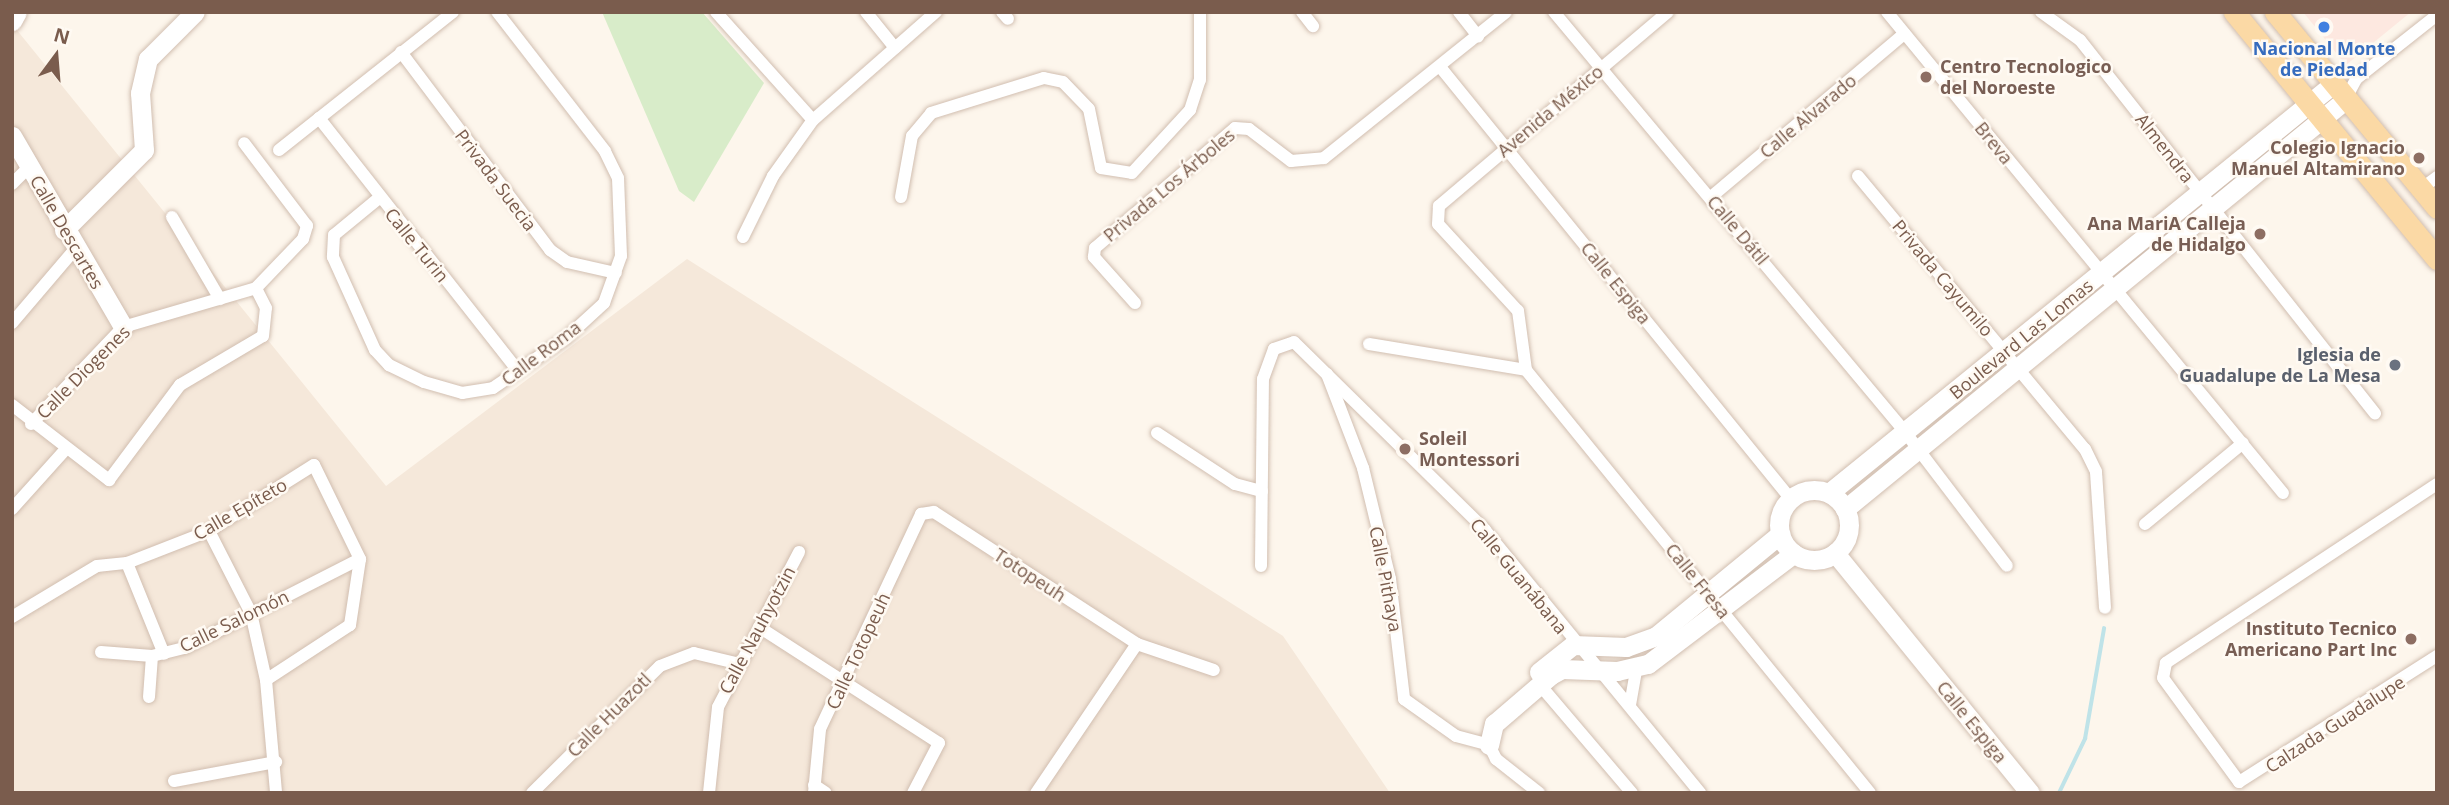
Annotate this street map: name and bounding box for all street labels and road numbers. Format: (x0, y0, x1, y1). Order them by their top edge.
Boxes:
street label: Avenida México (1493, 60, 1607, 162)
street label: Calle Alvarado (1755, 69, 1861, 163)
street label: Almendra (2131, 109, 2199, 187)
street label: Breva (1970, 118, 2018, 168)
street label: Privada Los Árboles (1099, 124, 1239, 246)
street label: Privada Suecia (451, 125, 541, 235)
street label: Calle Descartes (26, 171, 108, 293)
street label: Calle Dátil (1703, 191, 1773, 269)
street label: Calle Turin (381, 204, 453, 286)
street label: Privada Cayumilo (1888, 215, 1998, 341)
street label: Calle Espiga (1576, 238, 1656, 328)
street label: Boulevard Las Lomas (1945, 275, 2097, 403)
street label: Calle Roma (497, 316, 585, 390)
street label: Calle Diogenes (32, 321, 134, 423)
street label: Calle Epíteto (189, 474, 291, 544)
street label: Calle Guanábana (1466, 514, 1572, 638)
street label: Calle Pithaya (1365, 524, 1407, 634)
street label: Calle Fresa (1661, 539, 1735, 623)
street label: Totopeuh (990, 544, 1070, 606)
street label: Calle Nauhyotzin (714, 563, 800, 697)
street label: Calle Salomón (176, 585, 292, 657)
street label: Calle Totopeuh (822, 589, 894, 713)
street label: Calle Huazotl (563, 669, 655, 761)
street label: Calzada Guadalupe (2261, 671, 2409, 777)
street label: Calle Espiga (1932, 677, 2012, 767)

